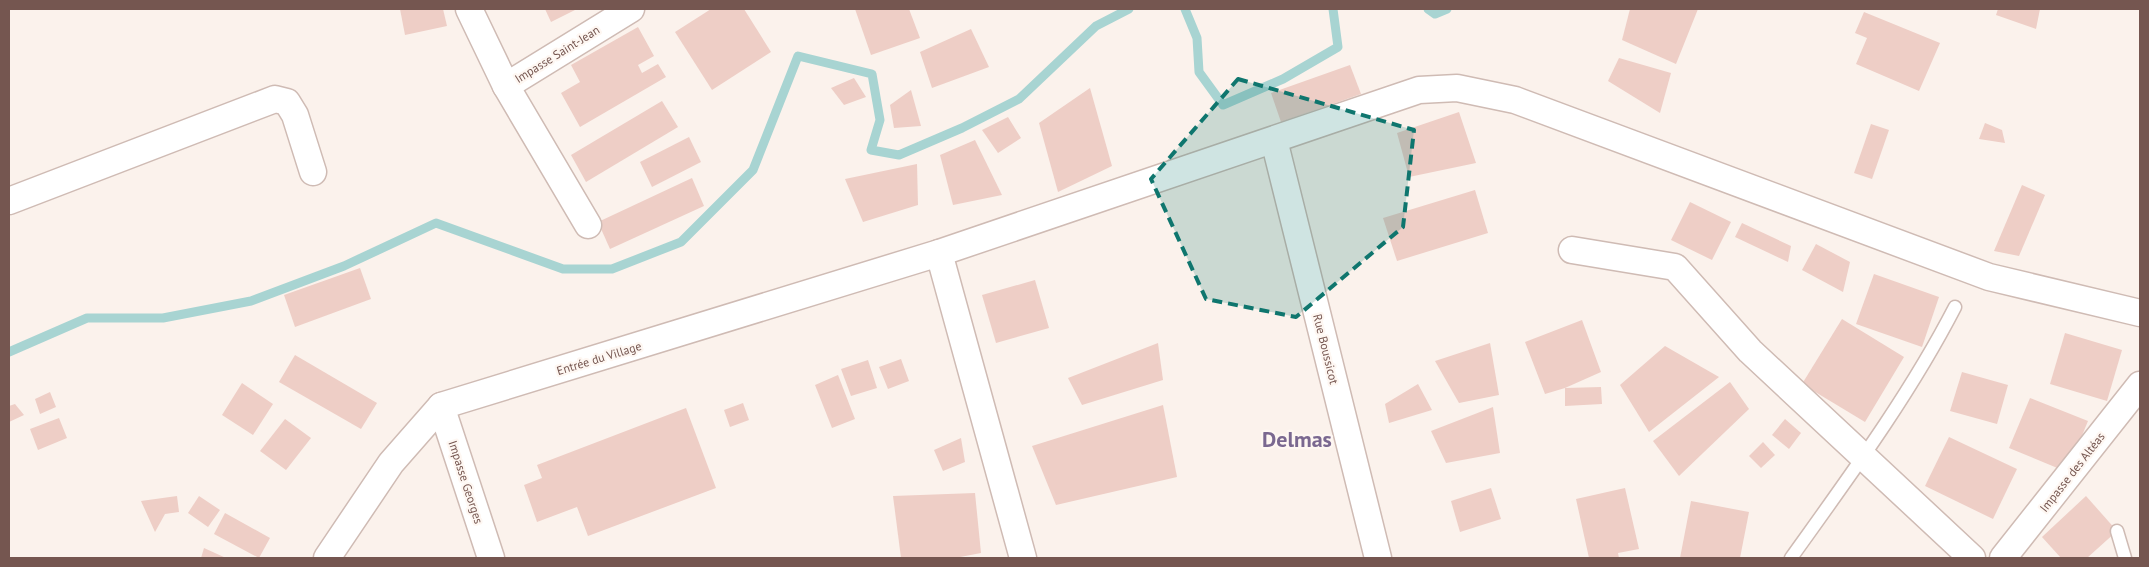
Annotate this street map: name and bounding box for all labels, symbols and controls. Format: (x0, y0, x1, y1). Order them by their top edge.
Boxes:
street label: Impasse Saint-Jean (512, 22, 602, 86)
street label: Rue Boussicot (1310, 312, 1342, 386)
street label: Entrée du Village (555, 338, 643, 378)
district label: Delmas (1262, 425, 1332, 453)
street label: Impasse des Altéas (2036, 429, 2108, 515)
street label: Impasse Georges (446, 439, 486, 525)

